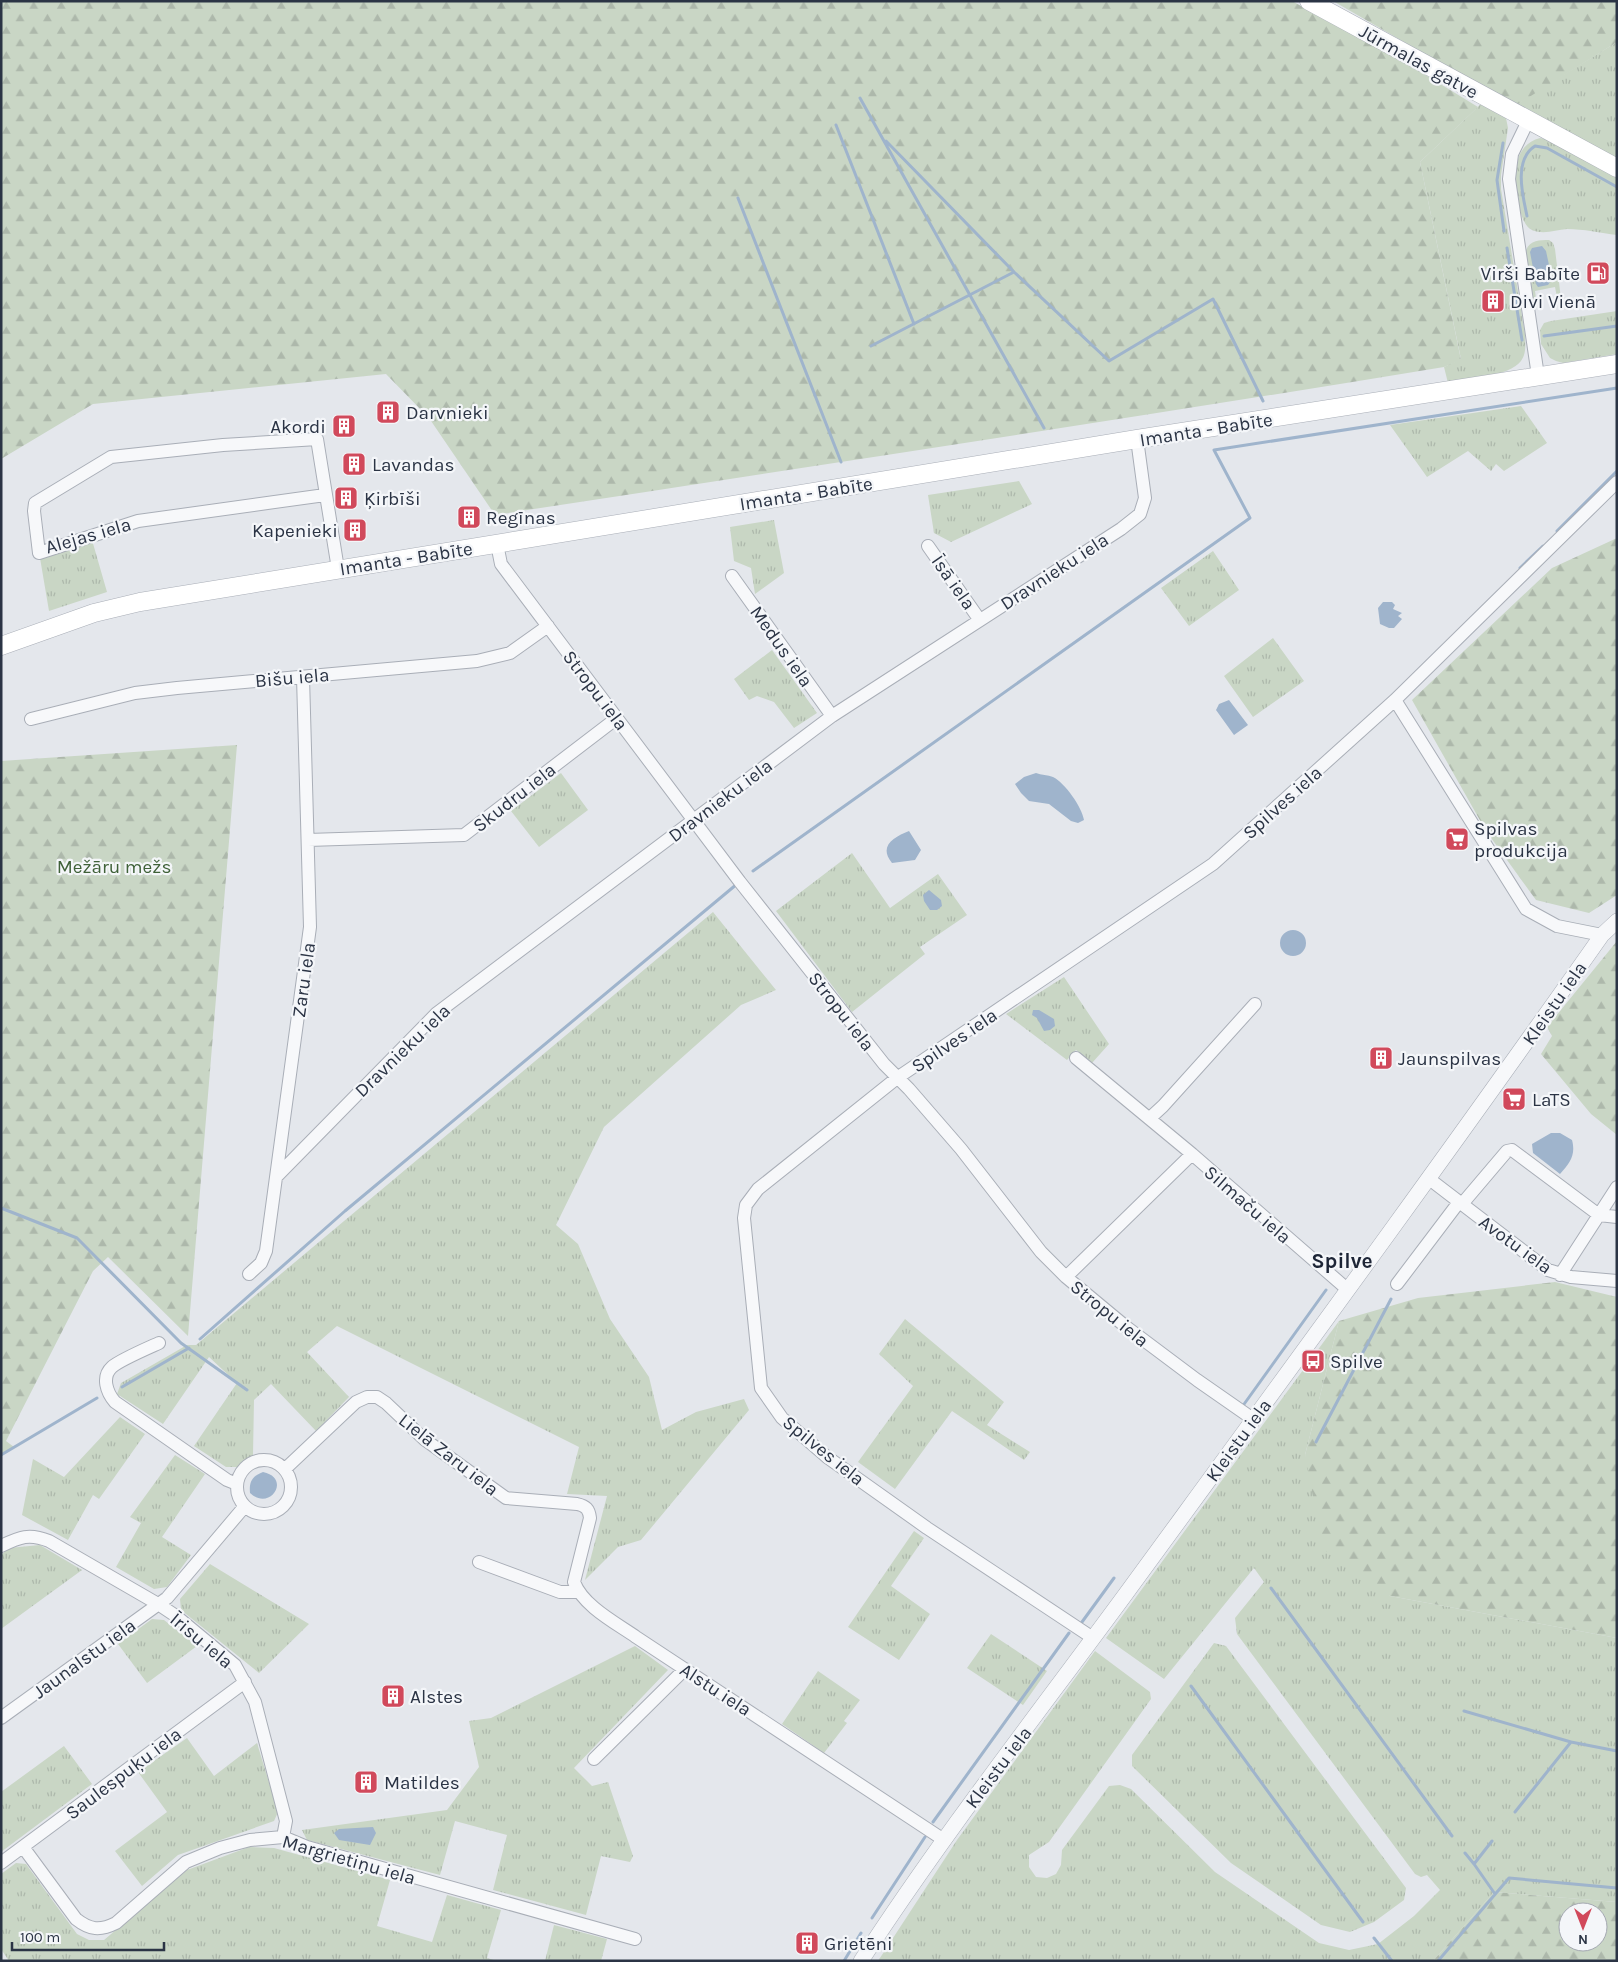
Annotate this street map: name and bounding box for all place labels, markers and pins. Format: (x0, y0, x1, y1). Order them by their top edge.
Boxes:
fuel station icon: Virši Babīte (1585, 260, 1611, 286)
place label: Virši Babīte (1481, 263, 1580, 285)
building icon: Divi Vienā (1480, 288, 1506, 314)
place label: Divi Vienā (1510, 291, 1596, 313)
building icon: Darvnieki (375, 399, 401, 425)
place label: Darvnieki (406, 402, 489, 424)
building icon: Akordi (331, 413, 357, 439)
place label: Akordi (270, 416, 326, 438)
building icon: Lavandas (341, 451, 367, 477)
place label: Lavandas (372, 454, 455, 476)
building icon: Ķirbīši (333, 485, 359, 511)
place label: Ķirbīši (364, 488, 421, 510)
building icon: Regīnas (456, 504, 482, 530)
place label: Regīnas (486, 507, 556, 529)
building icon: Kapenieki (342, 517, 368, 543)
place label: Kapenieki (252, 520, 338, 542)
place label: Spilvas produkcija (1474, 818, 1568, 862)
supermarket icon: Spilvas produkcija (1444, 826, 1470, 852)
building icon: Jaunspilvas (1368, 1045, 1394, 1071)
place label: Jaunspilvas (1398, 1048, 1501, 1070)
supermarket icon: LaTS (1501, 1086, 1527, 1112)
place label: LaTS (1532, 1089, 1571, 1111)
bus stop icon: Spilve (1300, 1348, 1326, 1374)
place label: Spilve (1330, 1351, 1383, 1373)
building icon: Alstes (380, 1683, 406, 1709)
place label: Alstes (410, 1686, 463, 1708)
building icon: Matildes (353, 1769, 379, 1795)
place label: Matildes (384, 1772, 460, 1794)
building icon: Grietēni (794, 1930, 820, 1956)
place label: Grietēni (824, 1933, 893, 1955)

